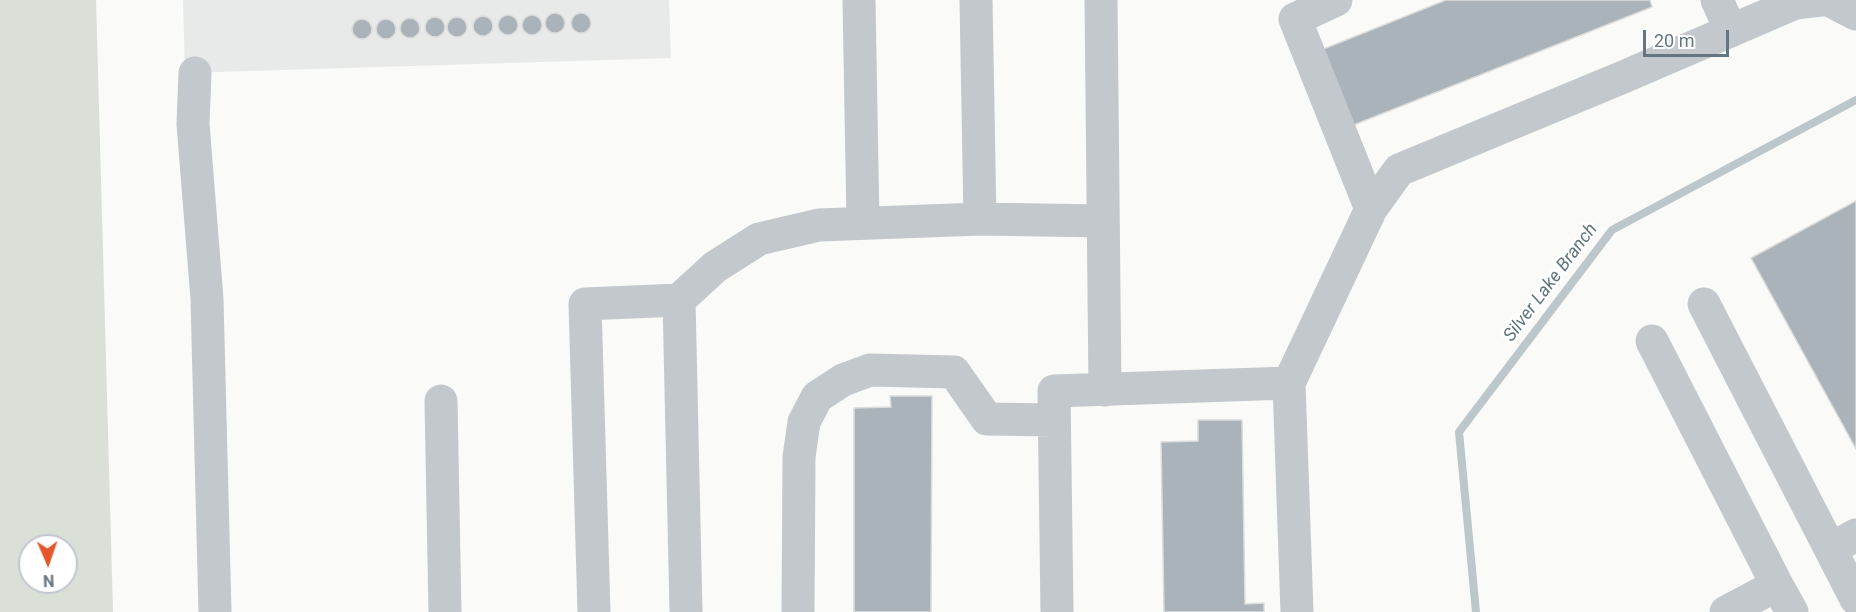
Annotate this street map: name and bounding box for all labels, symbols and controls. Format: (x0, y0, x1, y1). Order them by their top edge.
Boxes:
scale bar (1646, 18, 1732, 56)
text: 20 m (1654, 30, 1694, 51)
water label: Silver Lake Branch (1500, 220, 1602, 346)
north arrow (18, 534, 78, 594)
text: N (43, 571, 55, 590)

